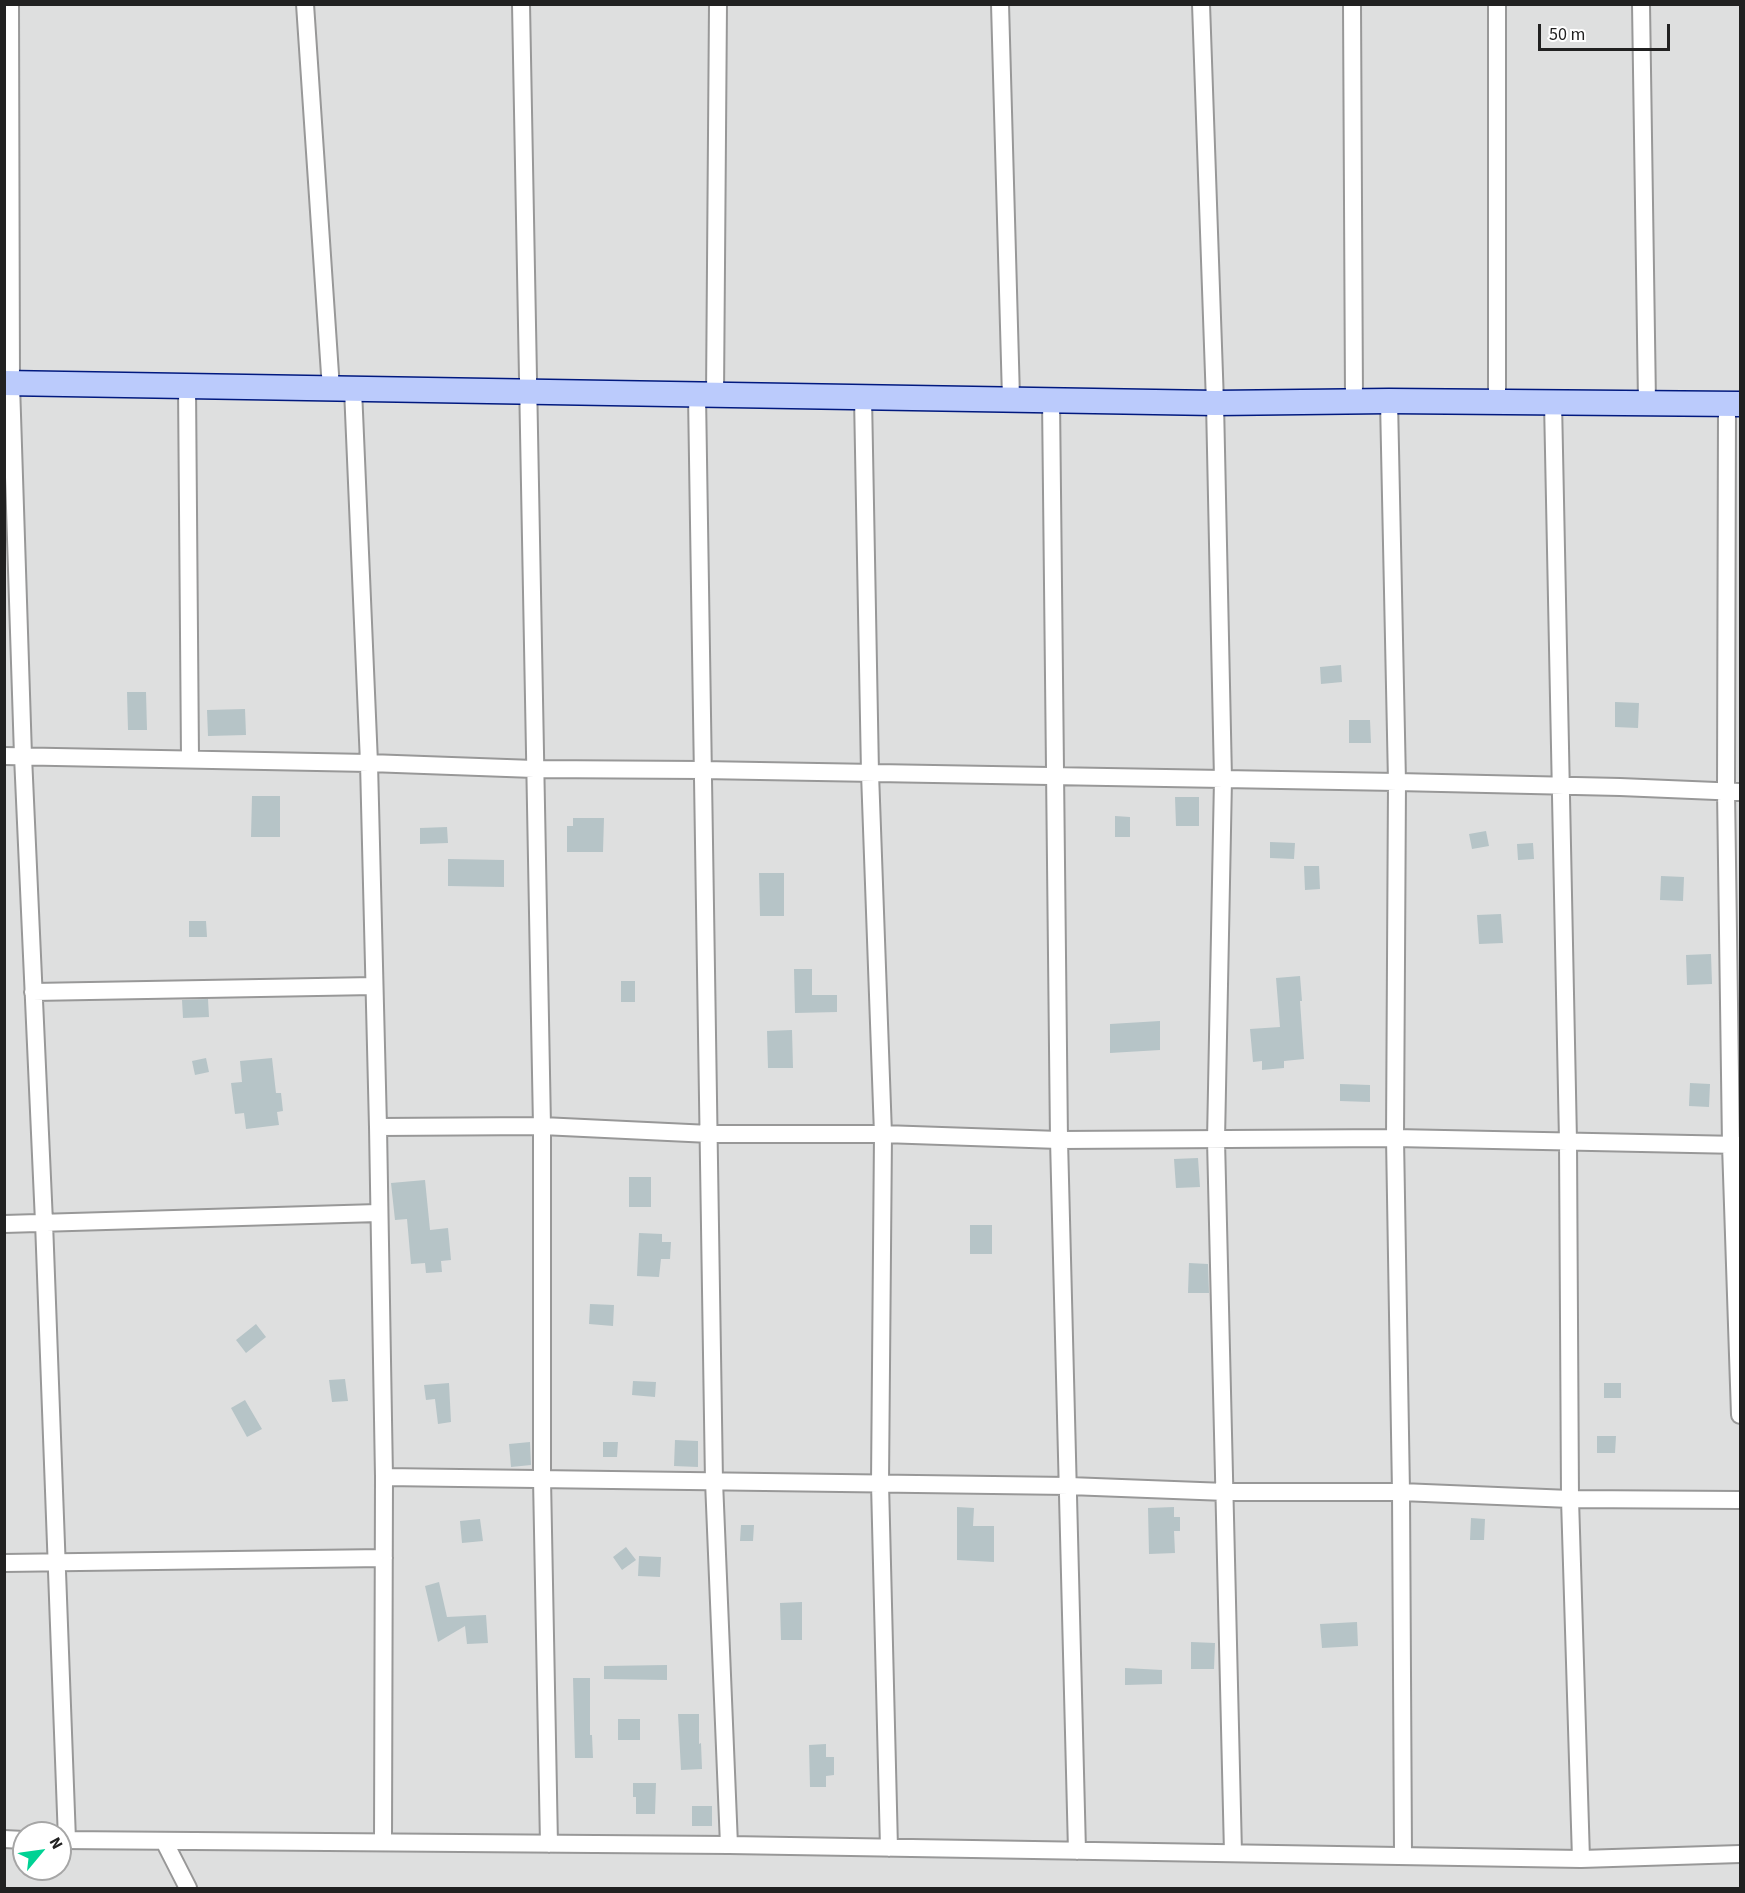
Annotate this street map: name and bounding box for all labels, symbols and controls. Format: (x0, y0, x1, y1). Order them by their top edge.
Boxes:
scale bar (1541, 12, 1673, 50)
text: 50 m (1549, 22, 1585, 47)
north arrow (12, 1821, 72, 1881)
text: N (44, 1833, 68, 1853)

